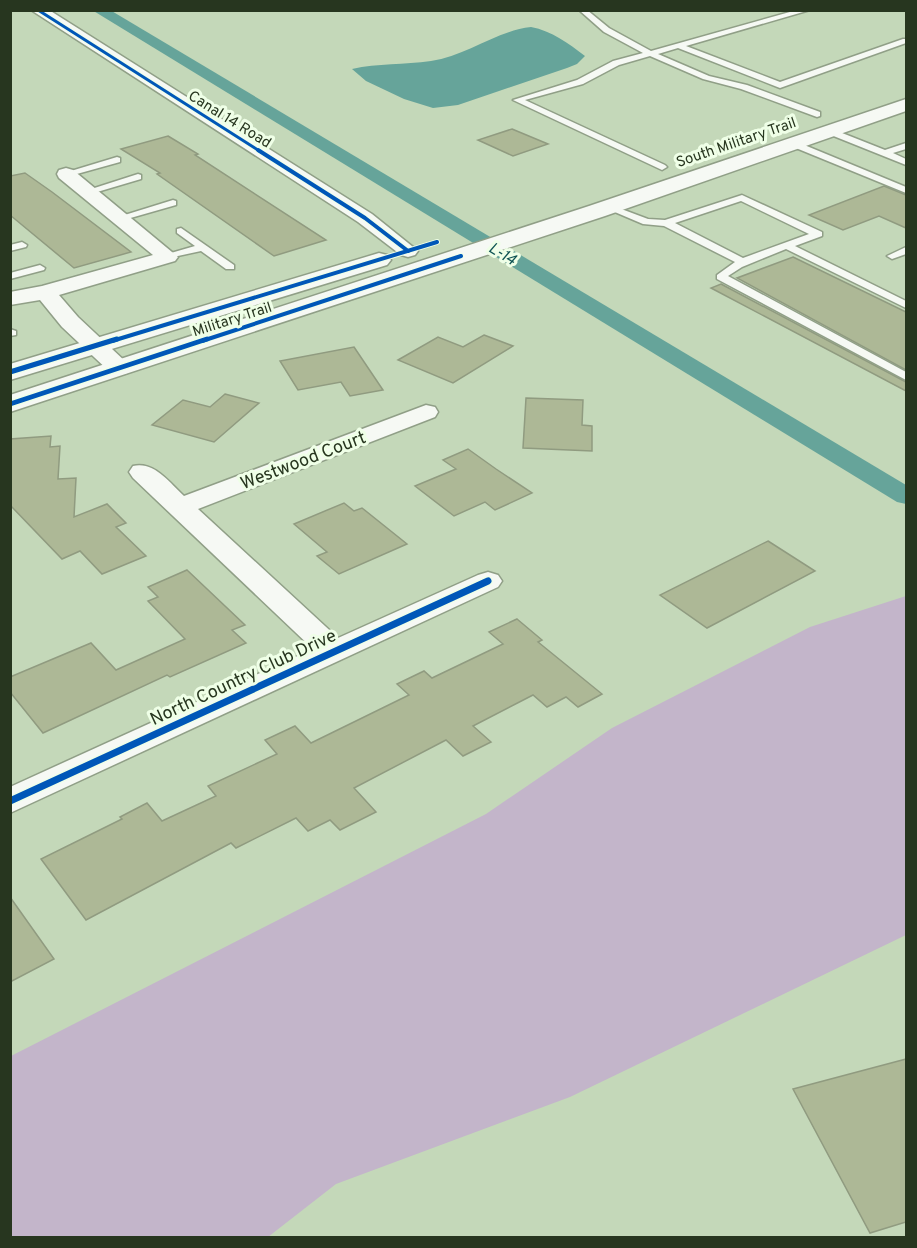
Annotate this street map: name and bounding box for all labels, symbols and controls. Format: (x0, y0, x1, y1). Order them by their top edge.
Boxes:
street label: Canal 14 Road (184, 87, 274, 153)
street label: South Military Trail (674, 114, 799, 173)
water label: L-14 (484, 239, 520, 271)
street label: Military Trail (190, 299, 275, 342)
street label: Westwood Court (237, 427, 370, 496)
street label: North Country Club Drive (147, 625, 341, 732)

